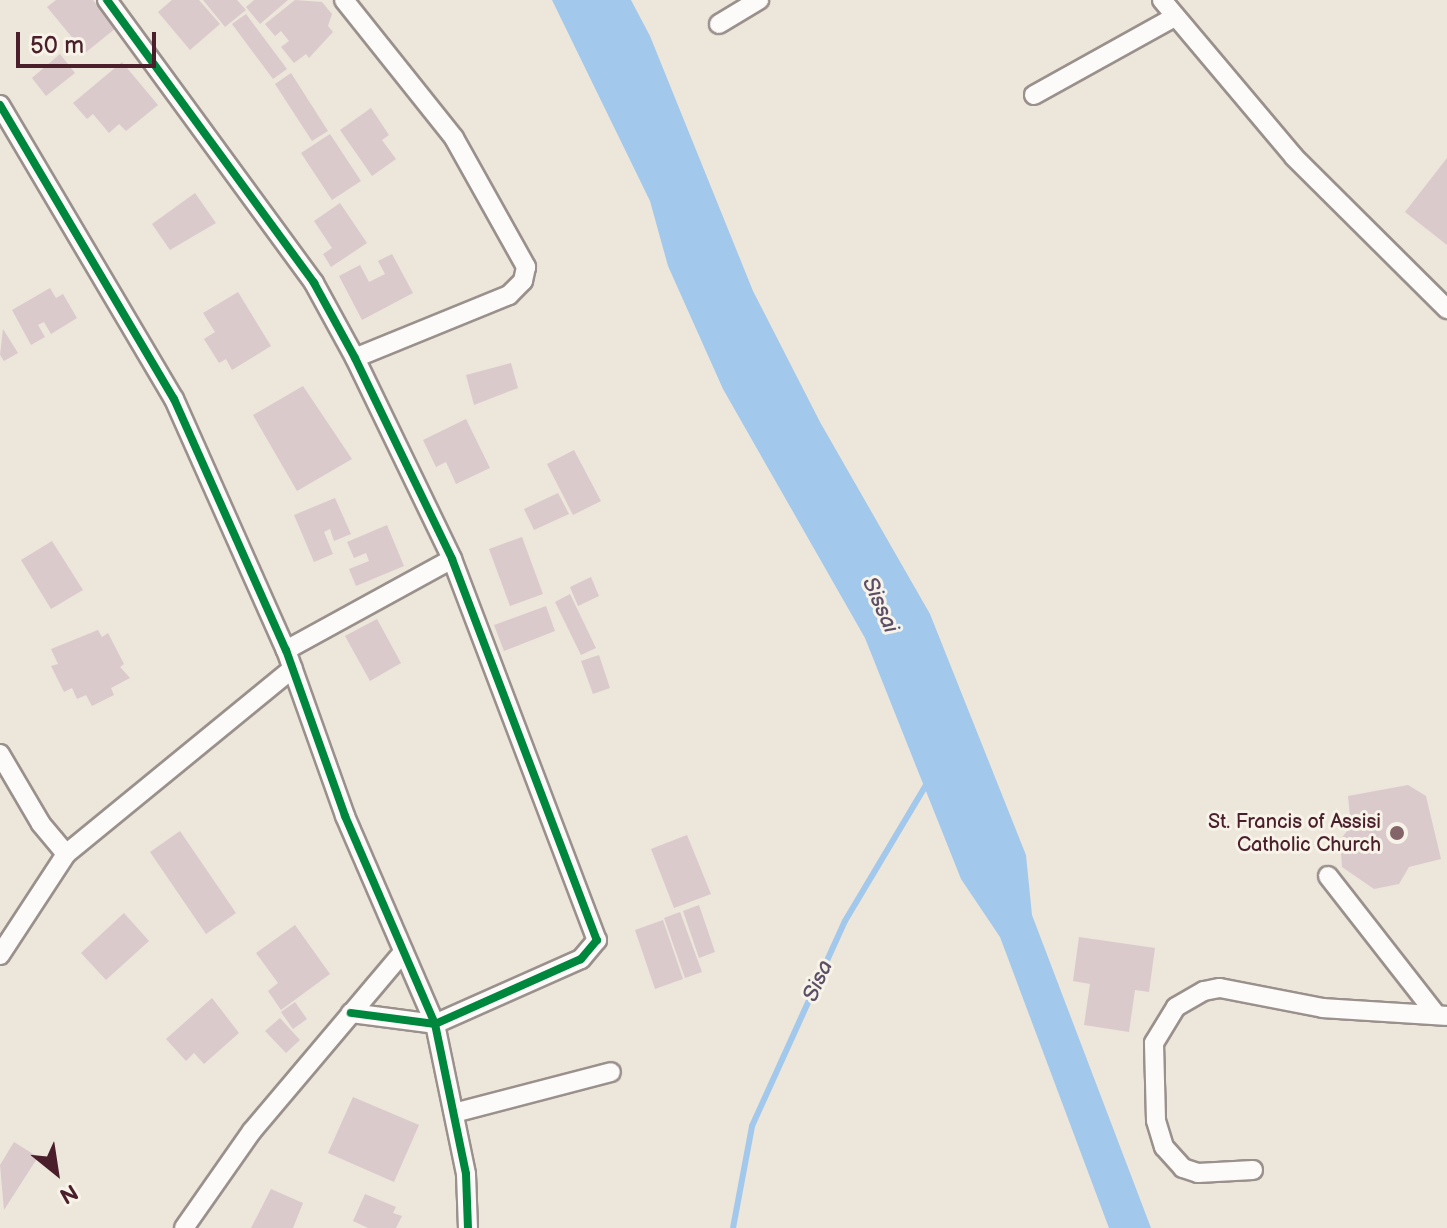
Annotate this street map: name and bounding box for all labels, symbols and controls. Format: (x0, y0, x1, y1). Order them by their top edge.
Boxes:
scale bar (20, 16, 160, 66)
text: 50 m (30, 31, 84, 60)
water label: Sissai (856, 573, 904, 637)
place label: St. Francis of Assisi Catholic Church (1208, 810, 1381, 857)
marker: St. Francis of Assisi Catholic Church (1388, 824, 1406, 842)
water label: Sisa (797, 956, 839, 1006)
north arrow (16, 1132, 96, 1212)
text: N (54, 1177, 82, 1209)

